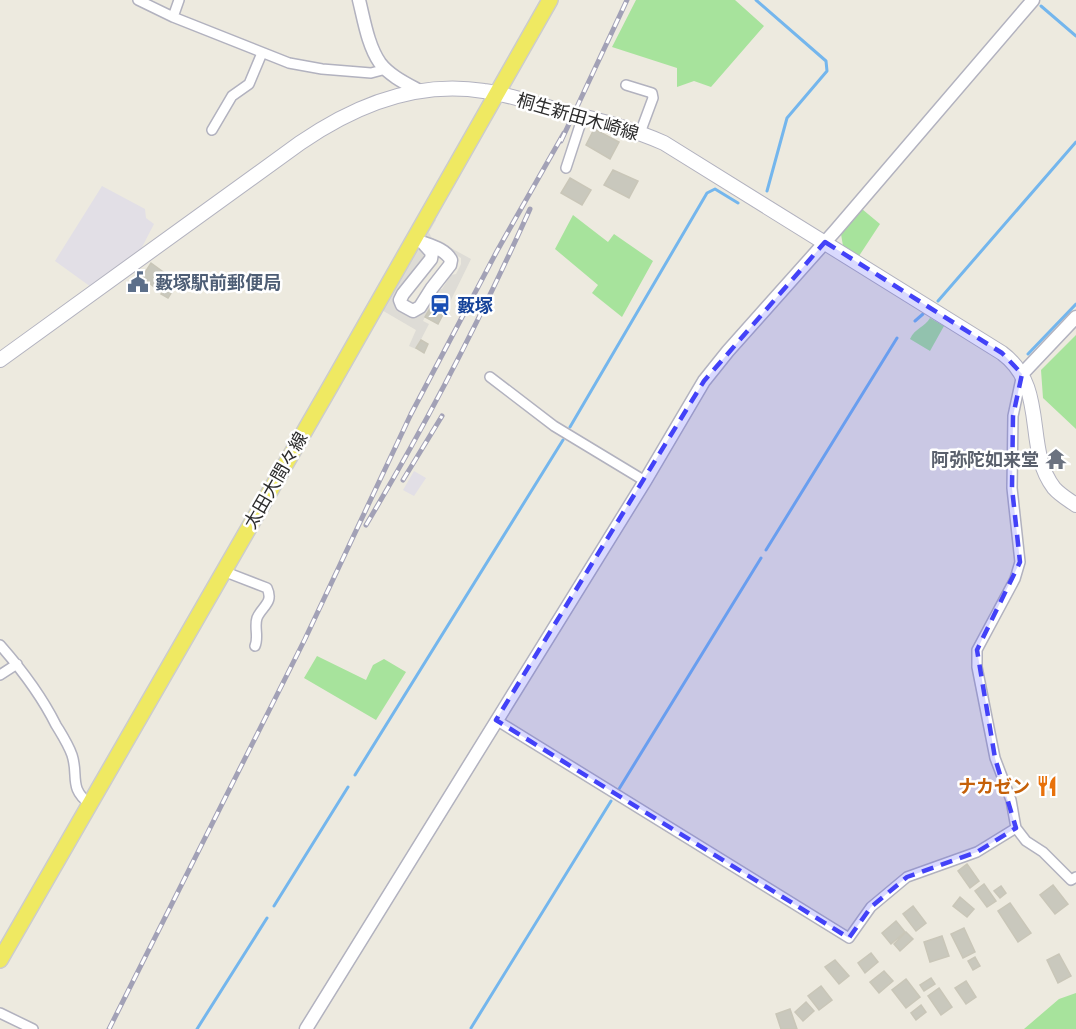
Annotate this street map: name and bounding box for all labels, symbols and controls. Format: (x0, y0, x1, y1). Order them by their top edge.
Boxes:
street label: 桐生新田木崎線 (514, 87, 642, 145)
public building icon: 藪塚駅前郵便局 (126, 270, 150, 294)
place label: 藪塚駅前郵便局 (155, 270, 281, 294)
station icon: 藪塚 (428, 293, 452, 317)
place label: 藪塚 (457, 293, 493, 317)
street label: 太田大間々線 (238, 427, 312, 533)
place label: 阿弥陀如来堂 (931, 447, 1039, 471)
temple icon: 阿弥陀如来堂 (1044, 447, 1068, 471)
place label: ナカゼン (958, 774, 1030, 798)
restaurant icon: ナカゼン (1035, 774, 1059, 798)

